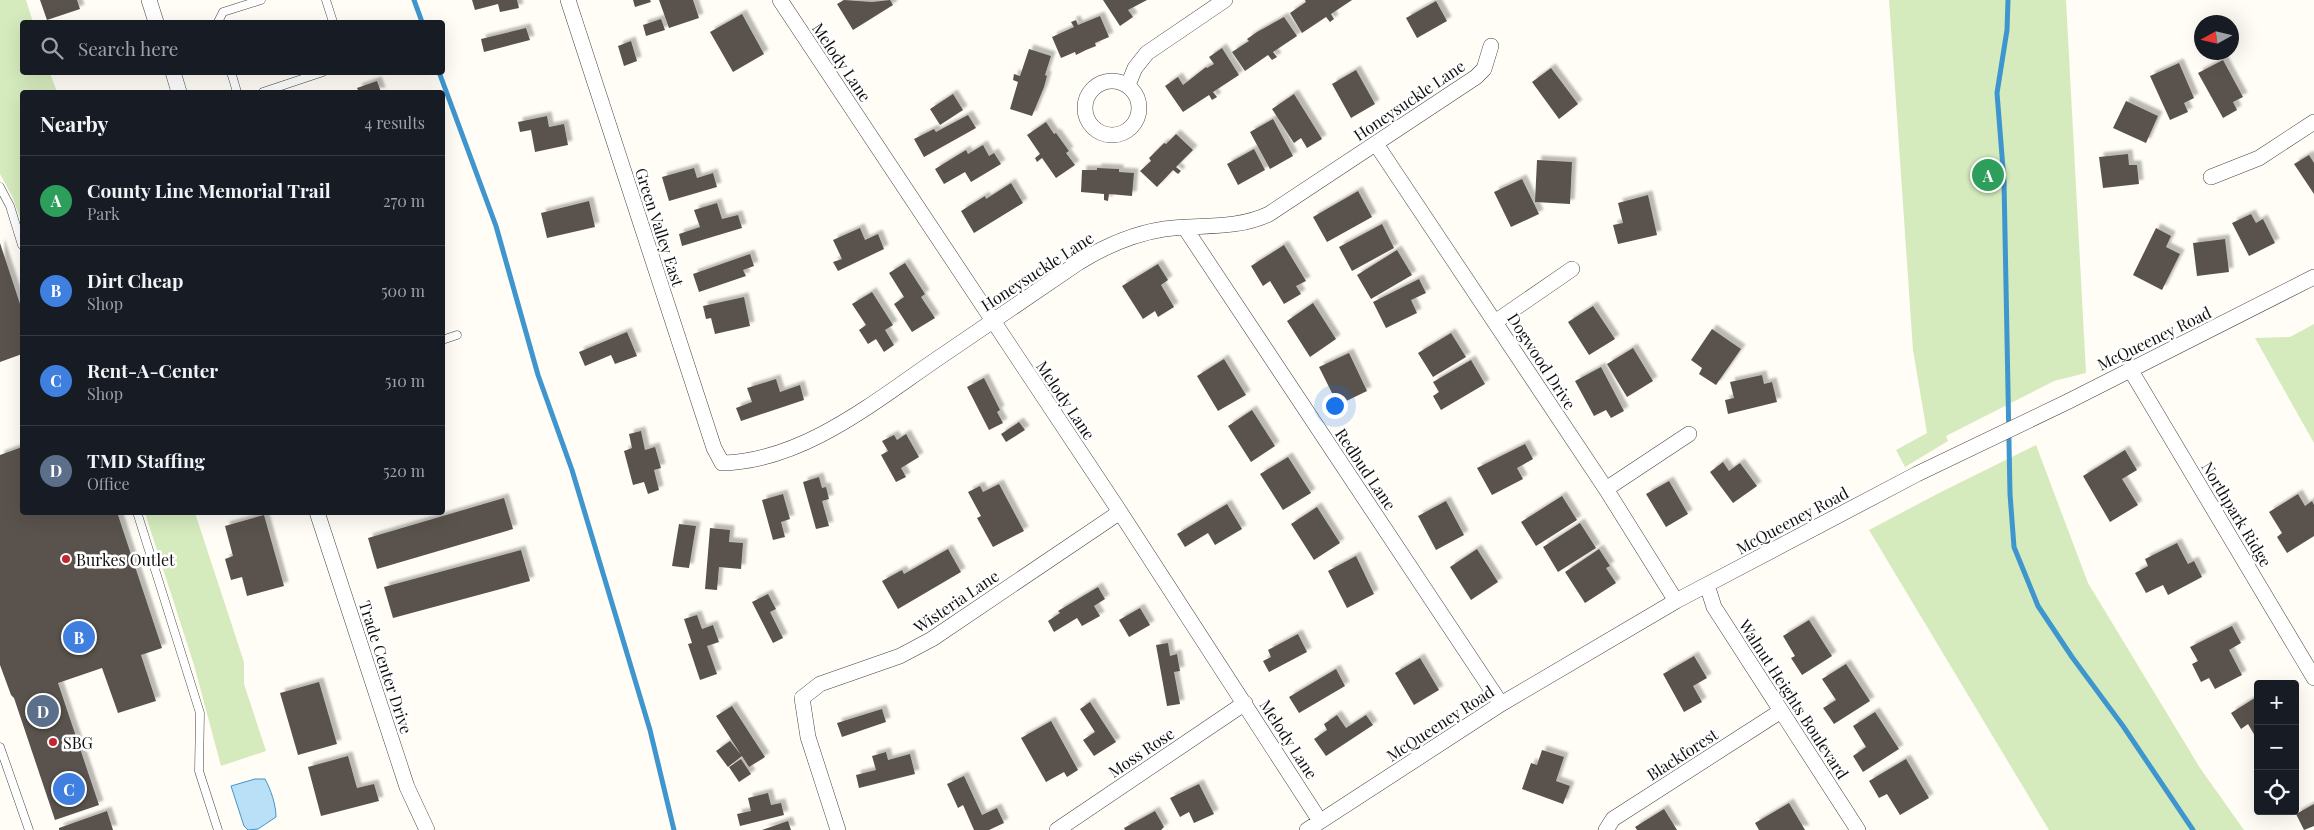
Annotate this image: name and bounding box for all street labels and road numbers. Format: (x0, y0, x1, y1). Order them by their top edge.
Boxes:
street label: Melody Lane (808, 18, 876, 106)
street label: Honeysuckle Lane (1349, 55, 1469, 145)
street label: Green Valley East (631, 165, 689, 289)
street label: Honeysuckle Lane (977, 227, 1097, 315)
street label: McQueeney Road (2094, 301, 2214, 375)
street label: Dogwood Drive (1503, 309, 1581, 413)
street label: Melody Lane (1032, 356, 1100, 444)
street label: Redbud Lane (1331, 424, 1401, 514)
street label: Northpark Ridge (2197, 457, 2277, 571)
street label: McQueeney Road (1732, 482, 1852, 558)
street label: Wisteria Lane (909, 565, 1003, 638)
street label: Trade Center Drive (355, 598, 417, 736)
street label: Walnut Heights Boulevard (1734, 614, 1853, 783)
street label: McQueeney Road (1382, 680, 1498, 766)
street label: Melody Lane (1255, 695, 1323, 783)
street label: Moss Rose (1104, 722, 1178, 782)
street label: Blackforest (1643, 723, 1722, 785)

